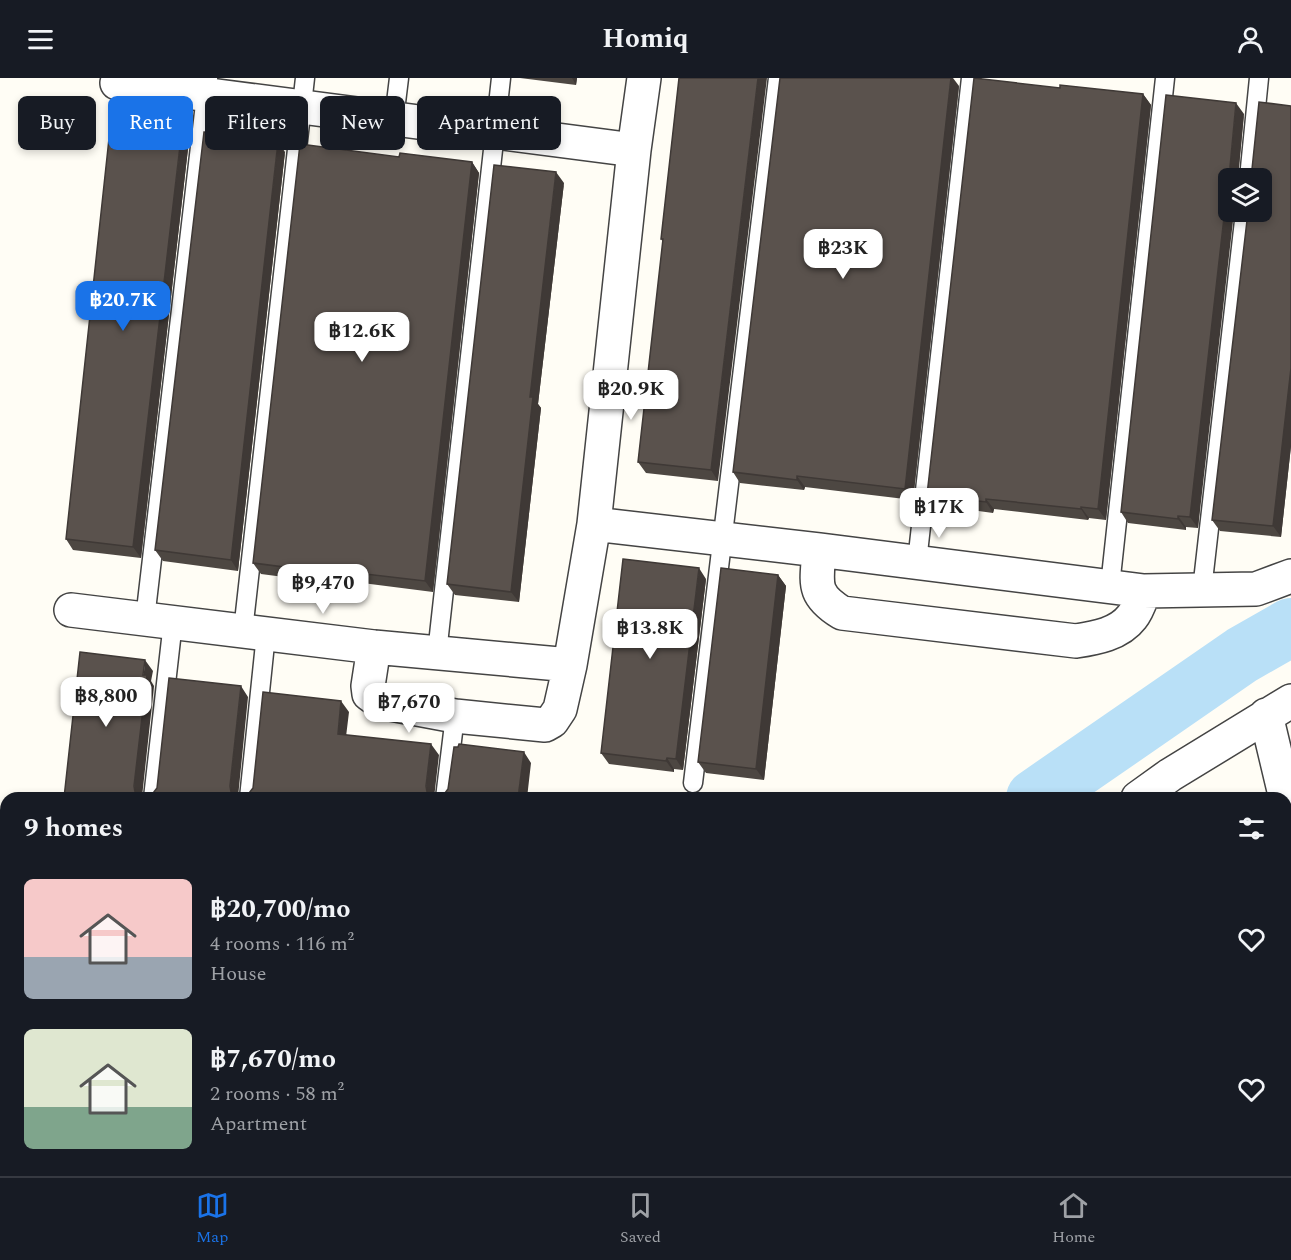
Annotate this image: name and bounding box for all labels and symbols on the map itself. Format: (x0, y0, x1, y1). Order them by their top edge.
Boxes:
pin: ฿23K (807, 229, 879, 280)
pin: ฿20.7K (74, 281, 172, 332)
pin: ฿12.6K (313, 312, 411, 363)
pin: ฿20.9K (582, 370, 680, 421)
pin: ฿17K (903, 488, 975, 539)
pin: ฿9,470 (274, 564, 372, 615)
pin: ฿13.8K (601, 609, 699, 660)
pin: ฿8,800 (57, 677, 155, 728)
pin: ฿7,670 (360, 683, 458, 734)

